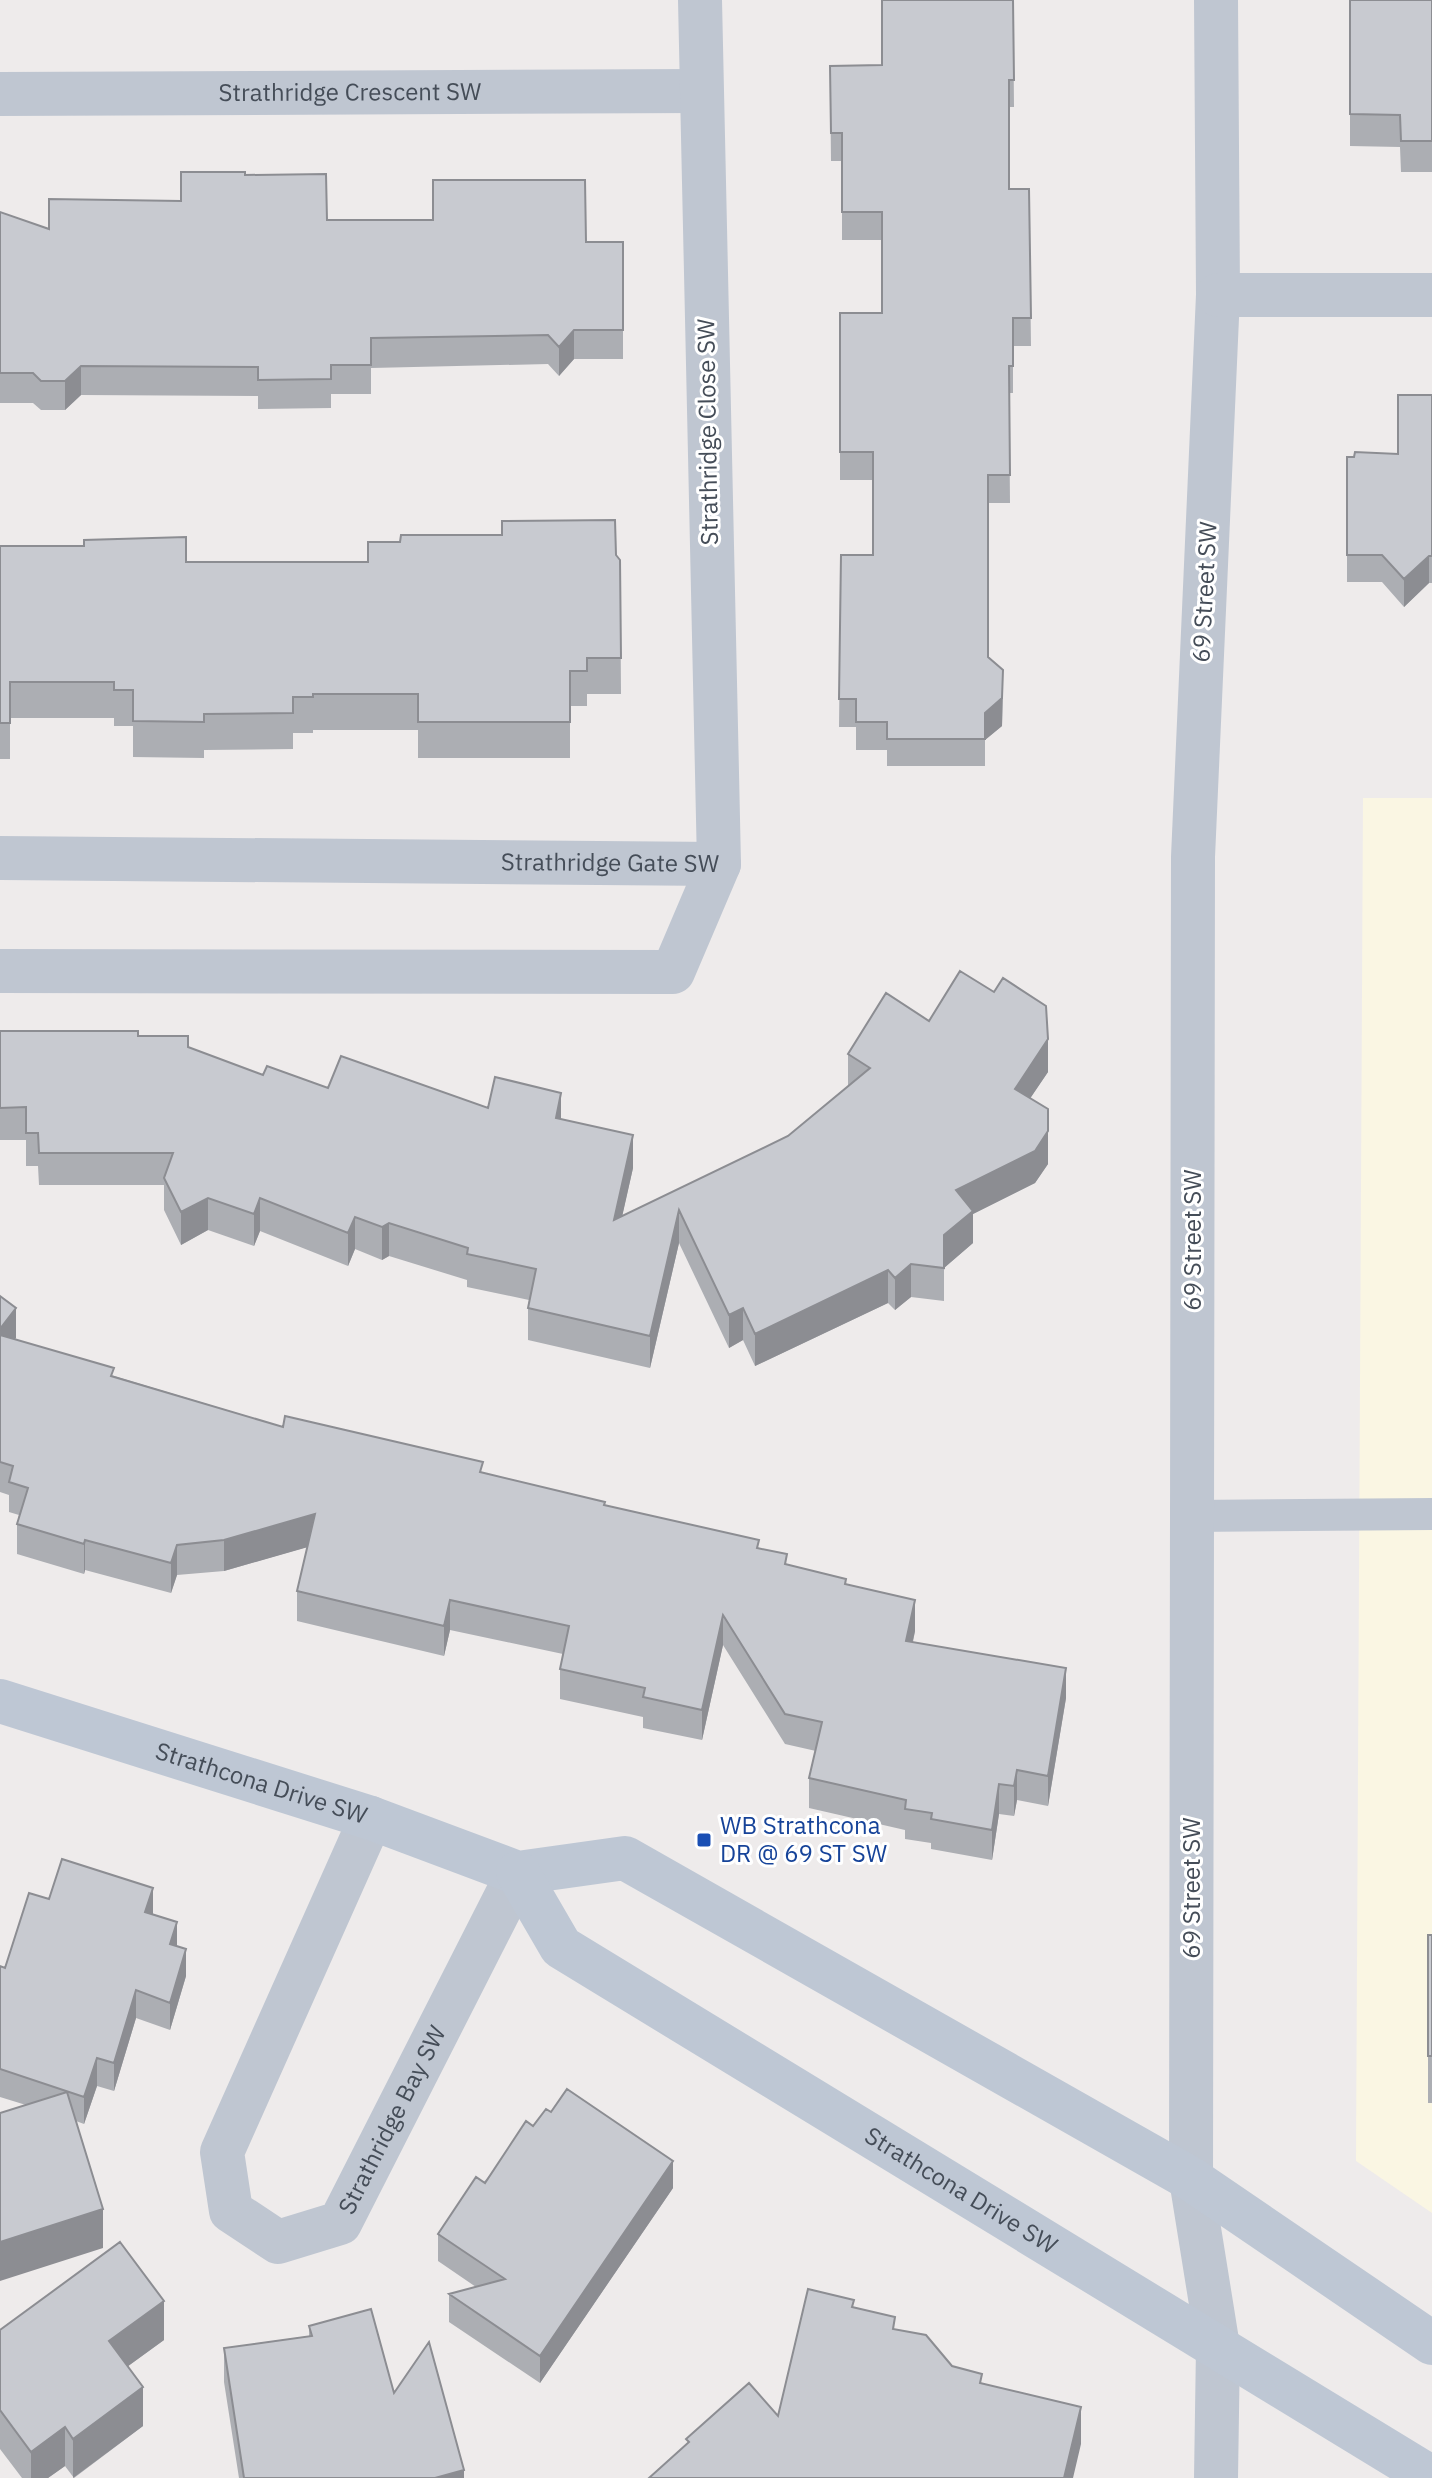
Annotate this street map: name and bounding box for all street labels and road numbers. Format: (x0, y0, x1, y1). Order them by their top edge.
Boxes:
street label: Strathridge Crescent SW (218, 75, 482, 108)
street label: Strathridge Close SW (689, 318, 725, 546)
street label: 69 Street SW (1184, 521, 1224, 663)
street label: Strathridge Gate SW (501, 845, 719, 879)
street label: 69 Street SW (1176, 1169, 1208, 1311)
street label: Strathcona Drive SW (152, 1734, 372, 1831)
street label: 69 Street SW (1175, 1817, 1207, 1959)
street label: Strathridge Bay SW (330, 2020, 453, 2219)
street label: Strathcona Drive SW (859, 2119, 1064, 2261)

